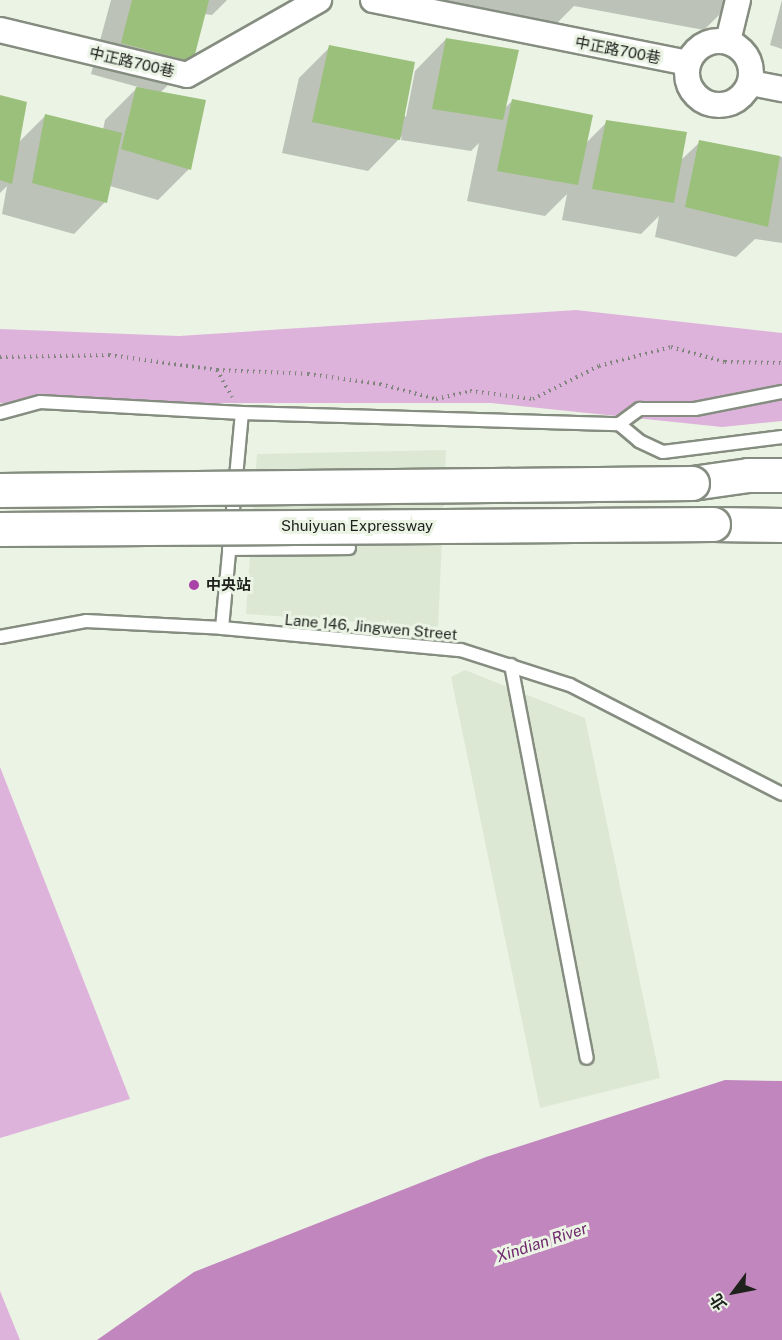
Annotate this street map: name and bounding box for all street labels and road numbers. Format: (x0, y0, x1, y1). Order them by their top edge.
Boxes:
street label: 中正路700巷 (574, 33, 662, 67)
street label: 中正路700巷 (88, 43, 176, 81)
street label: Shuiyuan Expressway (281, 517, 433, 535)
street label: Lane 146, Jingwen Street (284, 610, 458, 644)

